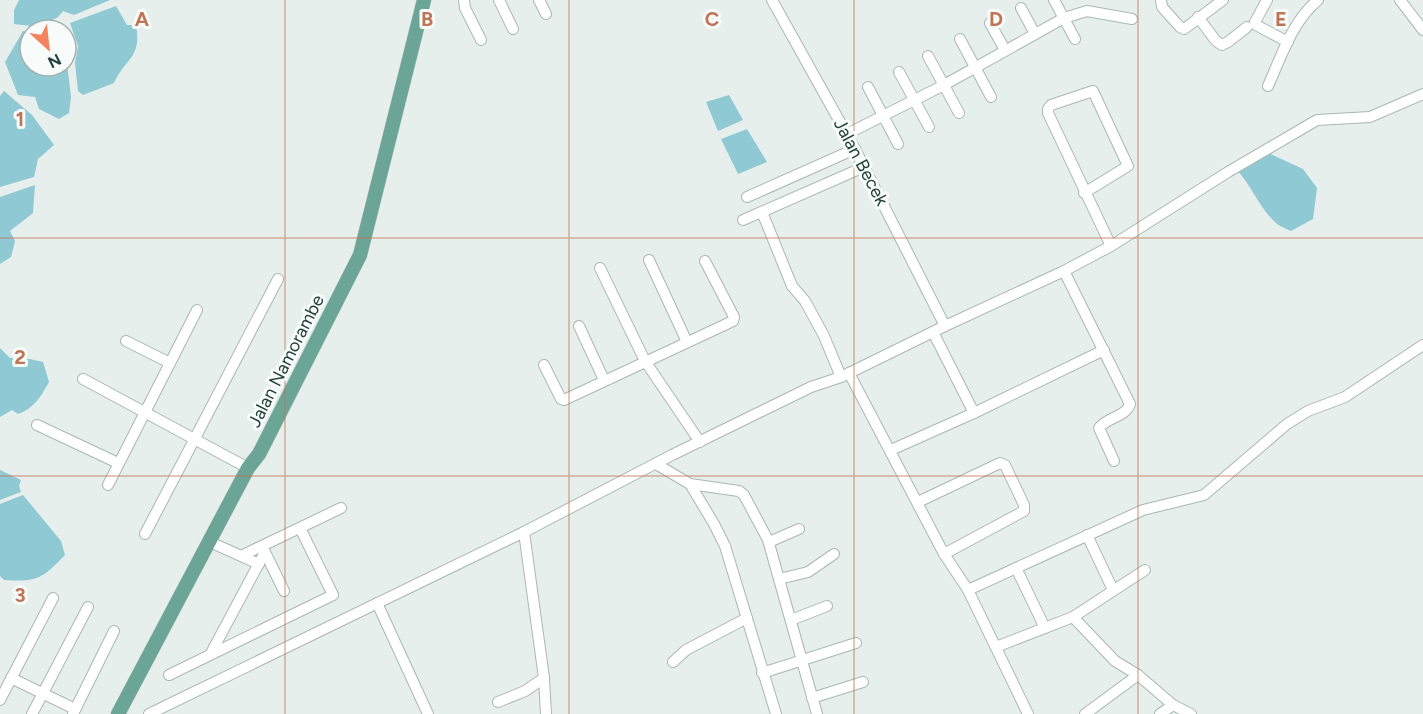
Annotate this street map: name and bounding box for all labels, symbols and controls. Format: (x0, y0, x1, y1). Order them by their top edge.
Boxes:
text: A (135, 7, 150, 31)
text: B (421, 7, 433, 31)
text: C (705, 7, 719, 31)
text: D (989, 7, 1003, 31)
text: E (1275, 7, 1287, 31)
north arrow (18, 18, 78, 78)
text: N (45, 50, 64, 72)
text: 1 (16, 107, 24, 131)
street label: Jalan Becek (829, 115, 893, 209)
street label: Jalan Namorambe (243, 291, 329, 431)
text: 2 (14, 345, 26, 369)
text: 3 (14, 583, 26, 607)

